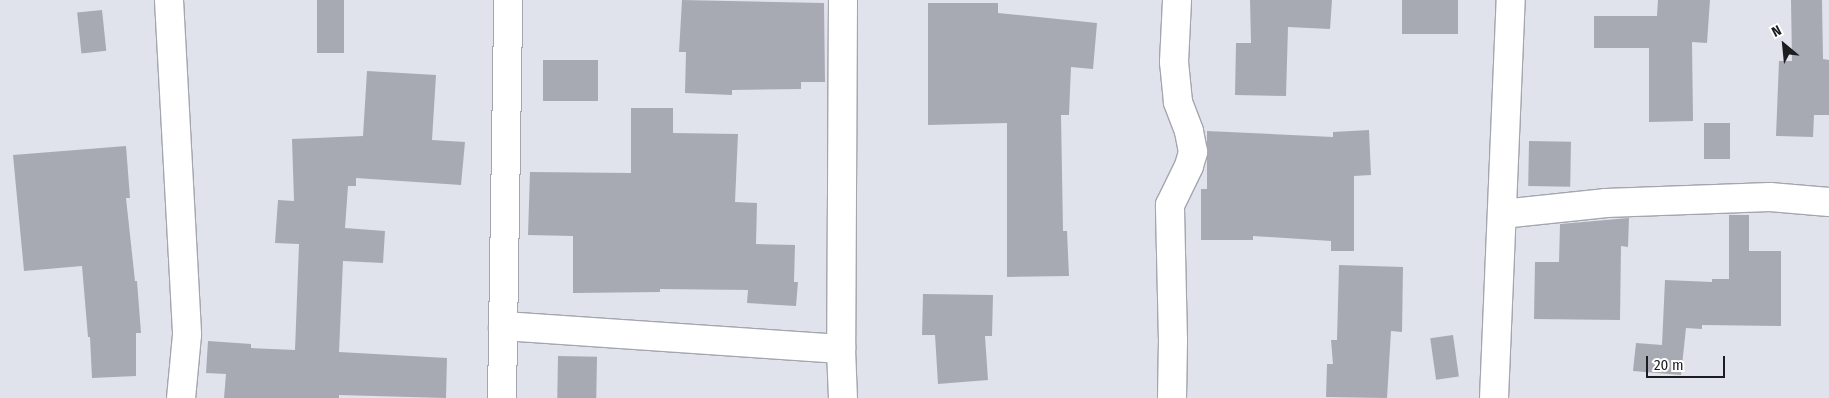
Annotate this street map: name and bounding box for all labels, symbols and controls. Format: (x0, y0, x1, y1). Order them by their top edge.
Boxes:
north arrow (1759, 20, 1809, 70)
text: N (1769, 22, 1784, 41)
scale bar (1649, 346, 1728, 378)
text: 20 m (1654, 356, 1684, 374)

